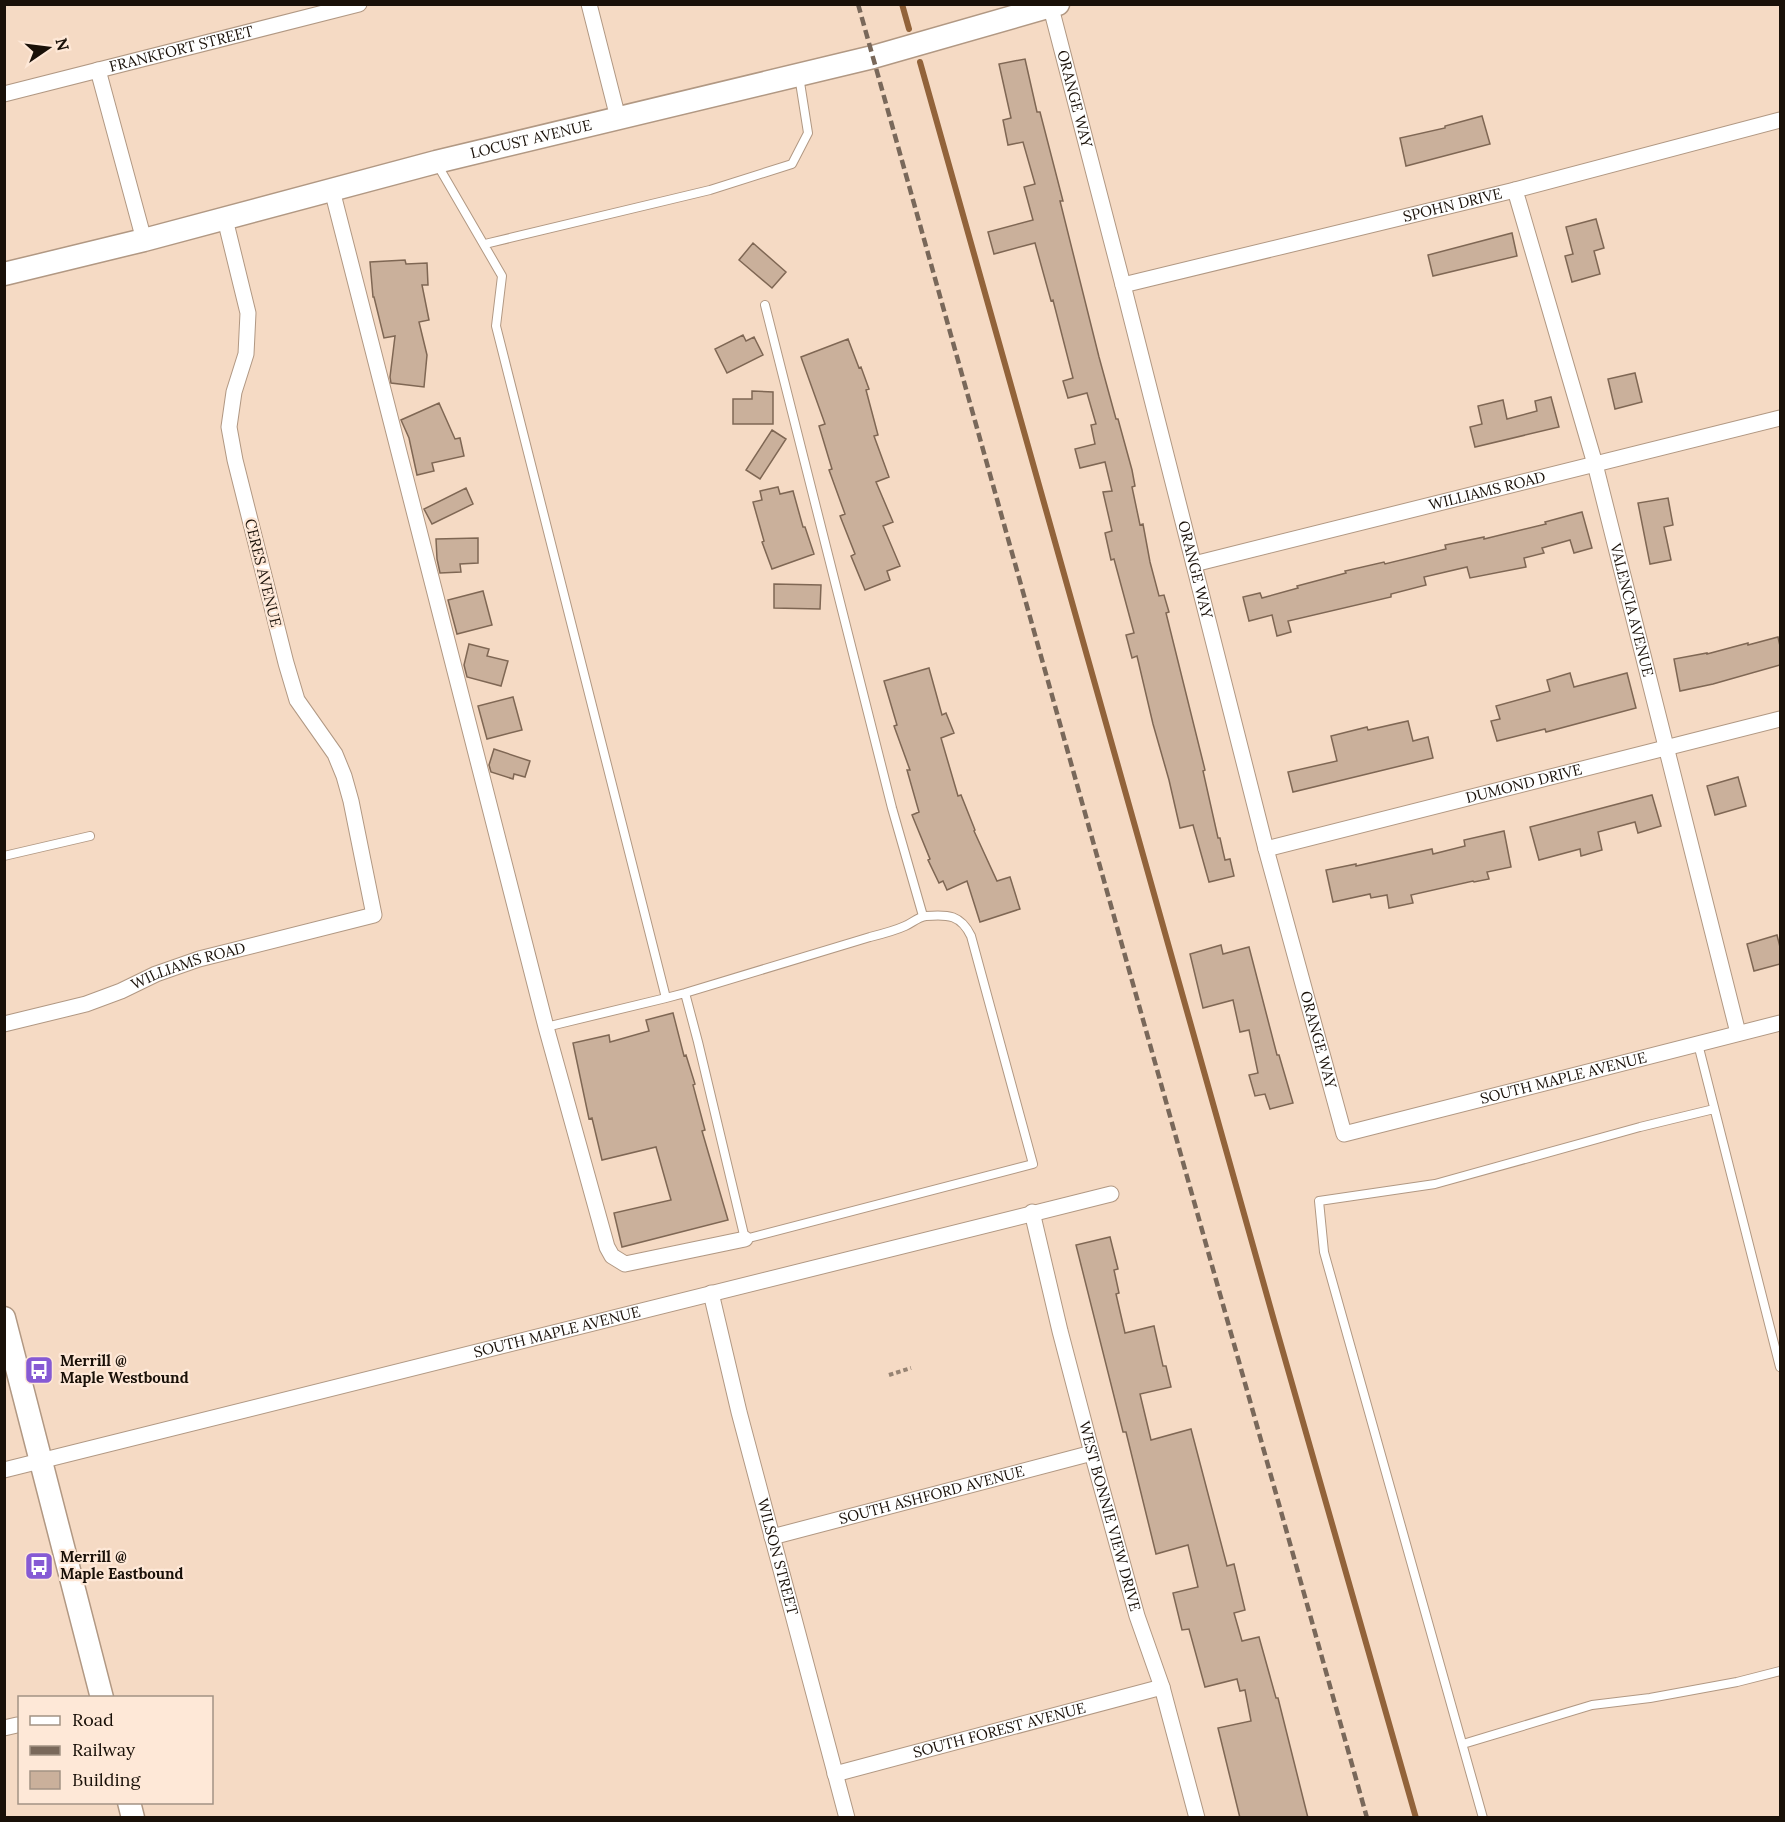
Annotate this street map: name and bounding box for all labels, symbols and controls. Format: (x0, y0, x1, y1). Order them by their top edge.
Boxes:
north arrow (18, 18, 78, 78)
street label: FRANKFORT STREET (107, 21, 256, 76)
text: N (51, 36, 74, 53)
street label: ORANGE WAY (1053, 48, 1097, 150)
street label: LOCUST AVENUE (468, 115, 593, 162)
street label: SPOHN DRIVE (1401, 184, 1504, 226)
street label: WILLIAMS ROAD (1427, 467, 1547, 514)
street label: CERES AVENUE (241, 517, 286, 629)
street label: ORANGE WAY (1174, 519, 1217, 621)
street label: VALENCIA AVENUE (1606, 540, 1658, 679)
street label: DUMOND DRIVE (1464, 759, 1584, 807)
street label: WILLIAMS ROAD (128, 938, 247, 994)
street label: ORANGE WAY (1296, 989, 1341, 1091)
street label: SOUTH MAPLE AVENUE (1478, 1047, 1648, 1108)
street label: SOUTH MAPLE AVENUE (472, 1302, 642, 1362)
place label: Merrill @ Maple Westbound (60, 1351, 189, 1387)
bus stop icon: Merrill @ Maple Westbound (23, 1354, 55, 1386)
street label: WEST BONNIE VIEW DRIVE (1075, 1419, 1145, 1613)
street label: SOUTH ASHFORD AVENUE (837, 1461, 1026, 1528)
street label: WILSON STREET (753, 1496, 803, 1617)
place label: Merrill @ Maple Eastbound (60, 1547, 184, 1583)
bus stop icon: Merrill @ Maple Eastbound (23, 1550, 55, 1582)
legend (18, 1696, 213, 1804)
street label: SOUTH FOREST AVENUE (911, 1698, 1087, 1762)
text: Road (72, 1708, 114, 1731)
text: Railway (72, 1738, 136, 1761)
text: Building (72, 1768, 142, 1791)

